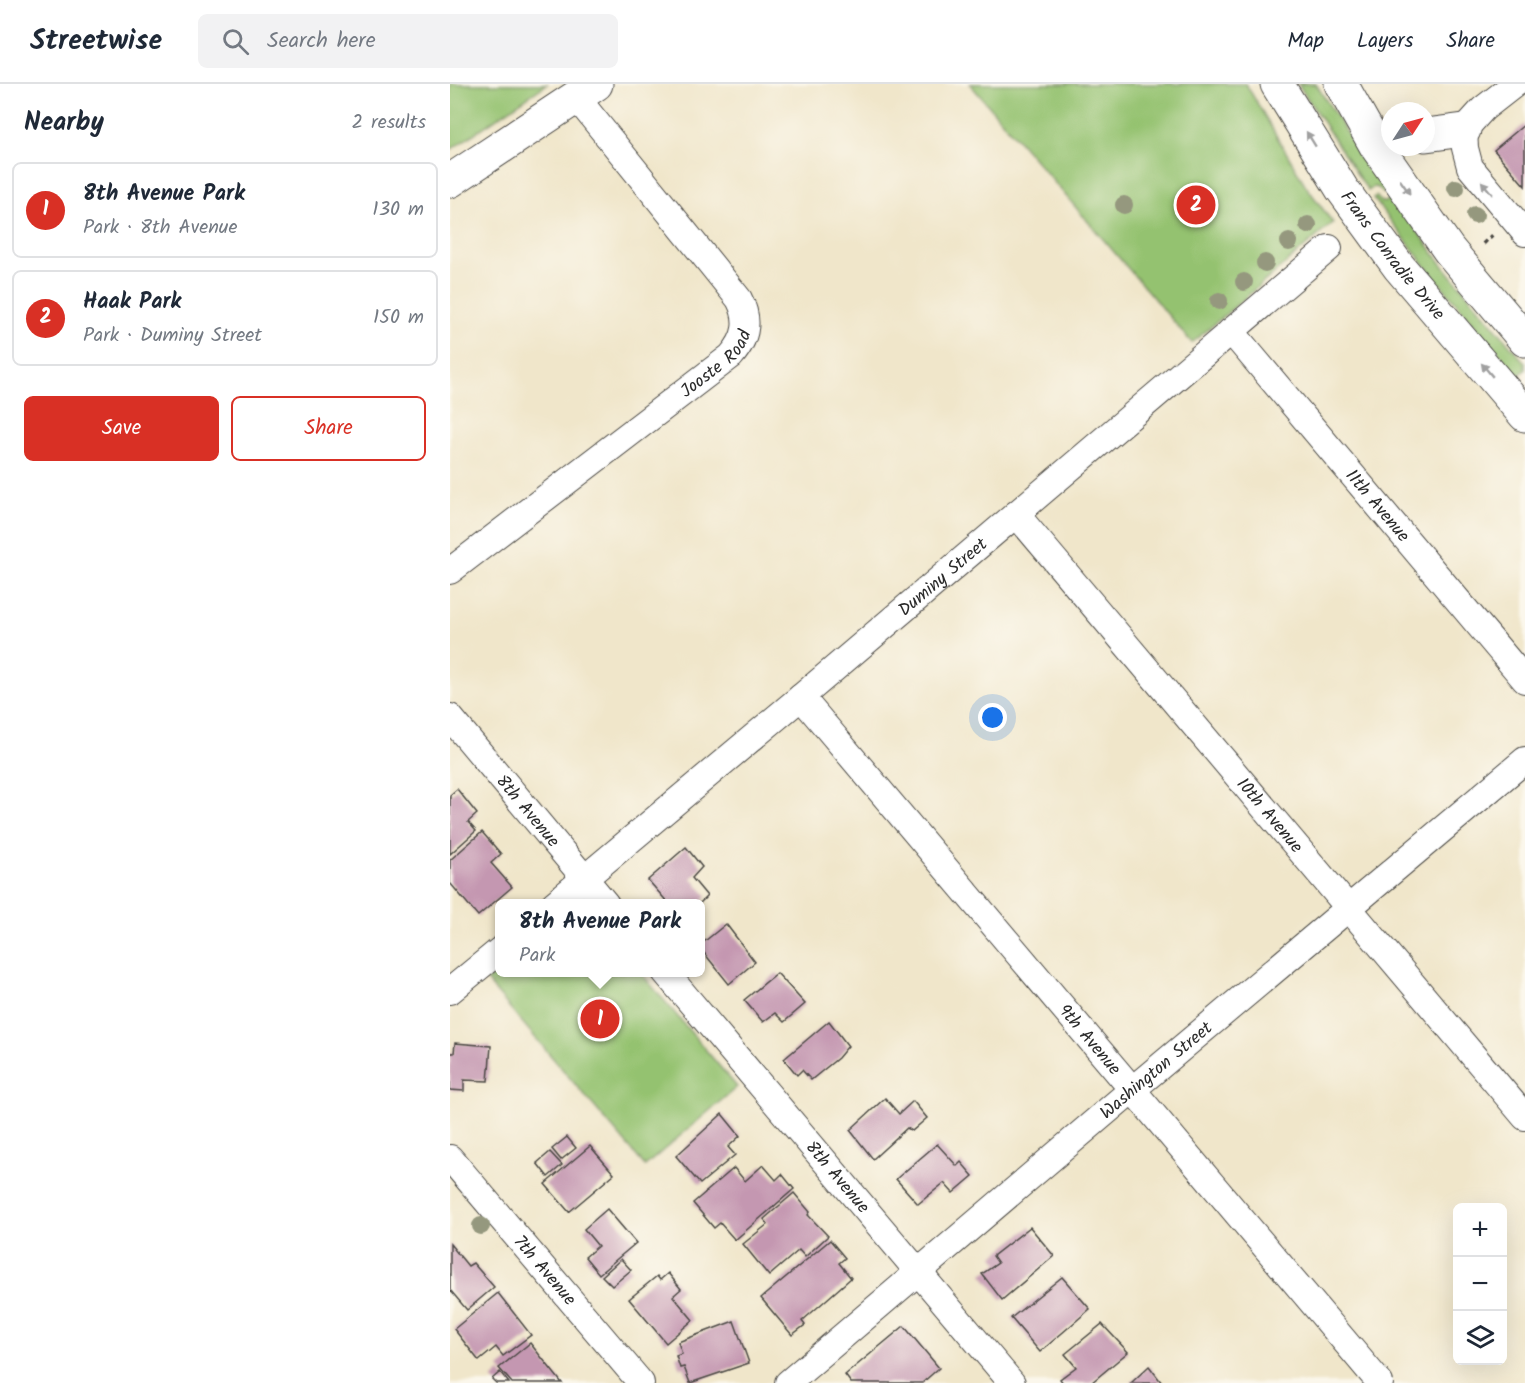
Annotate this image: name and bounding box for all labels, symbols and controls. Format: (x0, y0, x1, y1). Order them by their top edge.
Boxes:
search box (198, 14, 618, 68)
text: Streetwise (30, 19, 162, 64)
text: Search here (267, 24, 376, 59)
icon: search (219, 25, 252, 58)
text: Map (1287, 25, 1324, 58)
text: Layers (1357, 25, 1413, 58)
text: Share (1446, 25, 1495, 58)
text: Nearby (24, 102, 104, 144)
north arrow (1381, 102, 1435, 156)
text: 2 results (351, 107, 426, 139)
one-way arrow (1305, 131, 1316, 148)
text: 8th Avenue Park (83, 177, 245, 212)
one-way arrow (1399, 179, 1411, 195)
one-way arrow (1481, 180, 1494, 196)
pin: 2 (1176, 182, 1216, 228)
street label: Frans Conradie Drive (1332, 185, 1451, 327)
text: 1 (42, 194, 49, 226)
text: 130 m (372, 194, 424, 226)
text: Park · 8th Avenue (83, 212, 237, 244)
text: Haak Park (83, 285, 181, 320)
text: 2 (40, 302, 51, 334)
text: 150 m (373, 302, 424, 334)
text: Park · Duminy Street (83, 320, 262, 352)
street label: Jooste Road (674, 326, 761, 406)
one-way arrow (1481, 363, 1494, 378)
button: Save (24, 396, 219, 461)
button: Share (231, 396, 426, 461)
street label: 11th Avenue (1337, 463, 1416, 549)
street label: Duminy Street (892, 531, 995, 624)
your location (978, 703, 1007, 732)
street label: 8th Avenue (488, 769, 566, 855)
street label: 10th Avenue (1228, 772, 1310, 860)
popup (495, 899, 705, 977)
text: 8th Avenue Park (519, 905, 681, 940)
text: Park (519, 940, 555, 972)
pin: 1 (580, 996, 620, 1042)
street label: 9th Avenue (1050, 998, 1128, 1082)
street label: Washington Street (1094, 1014, 1220, 1127)
street label: 8th Avenue (797, 1135, 876, 1221)
map controls (1453, 1203, 1507, 1365)
button: + (1453, 1203, 1507, 1257)
street label: 7th Avenue (505, 1229, 583, 1313)
button: − (1453, 1257, 1507, 1311)
button: layers (1453, 1311, 1507, 1365)

